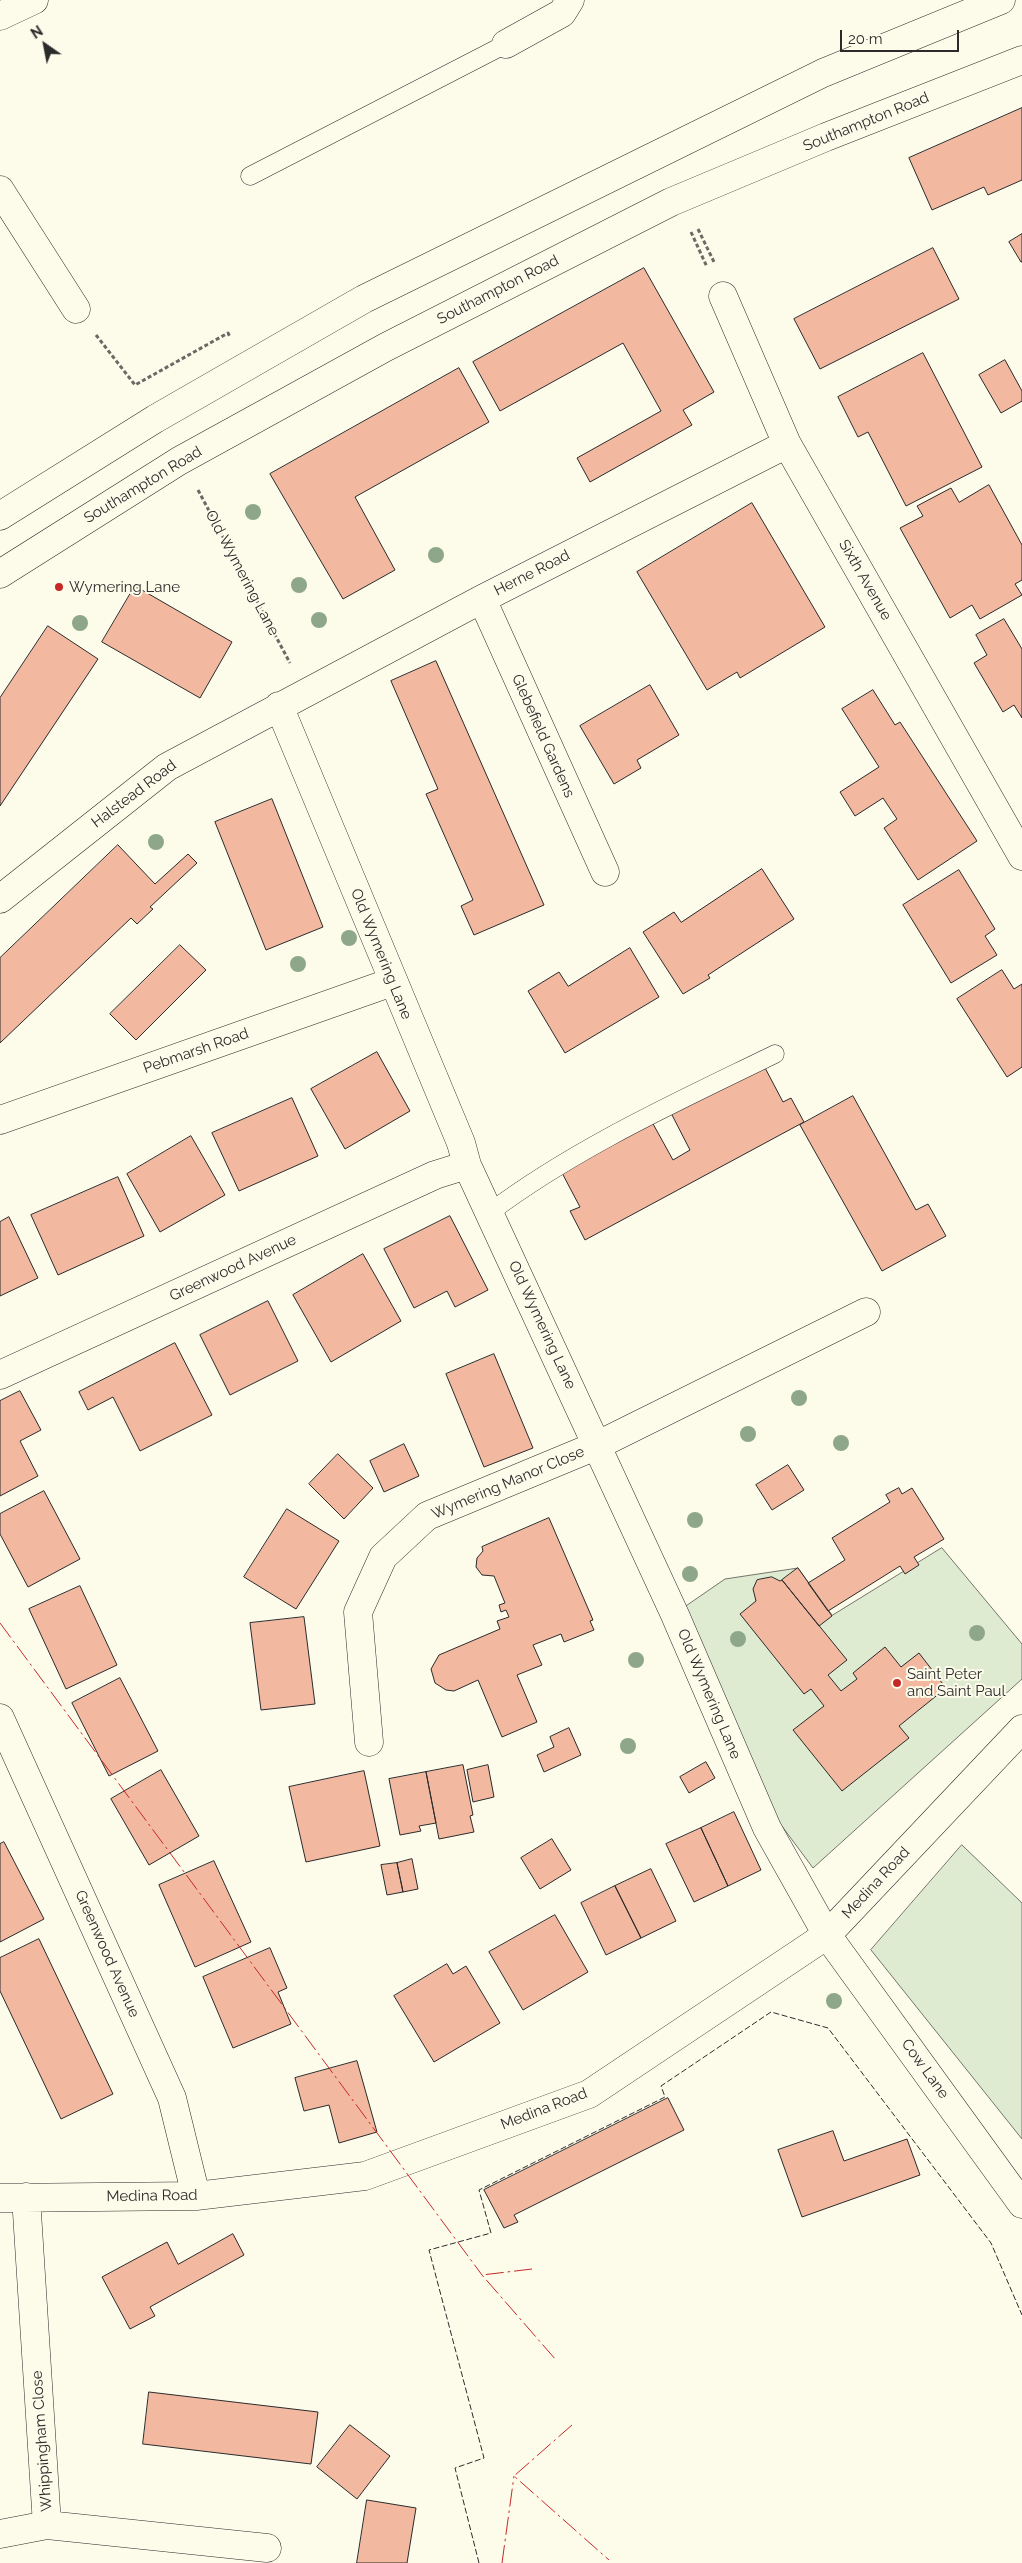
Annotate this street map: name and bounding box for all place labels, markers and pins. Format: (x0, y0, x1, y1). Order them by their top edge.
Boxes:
place label: Wymering Lane (69, 578, 180, 596)
marker: Wymering Lane (53, 581, 65, 593)
place label: Saint Peter and Saint Paul (907, 1665, 1006, 1700)
marker: Saint Peter and Saint Paul (891, 1677, 903, 1689)

